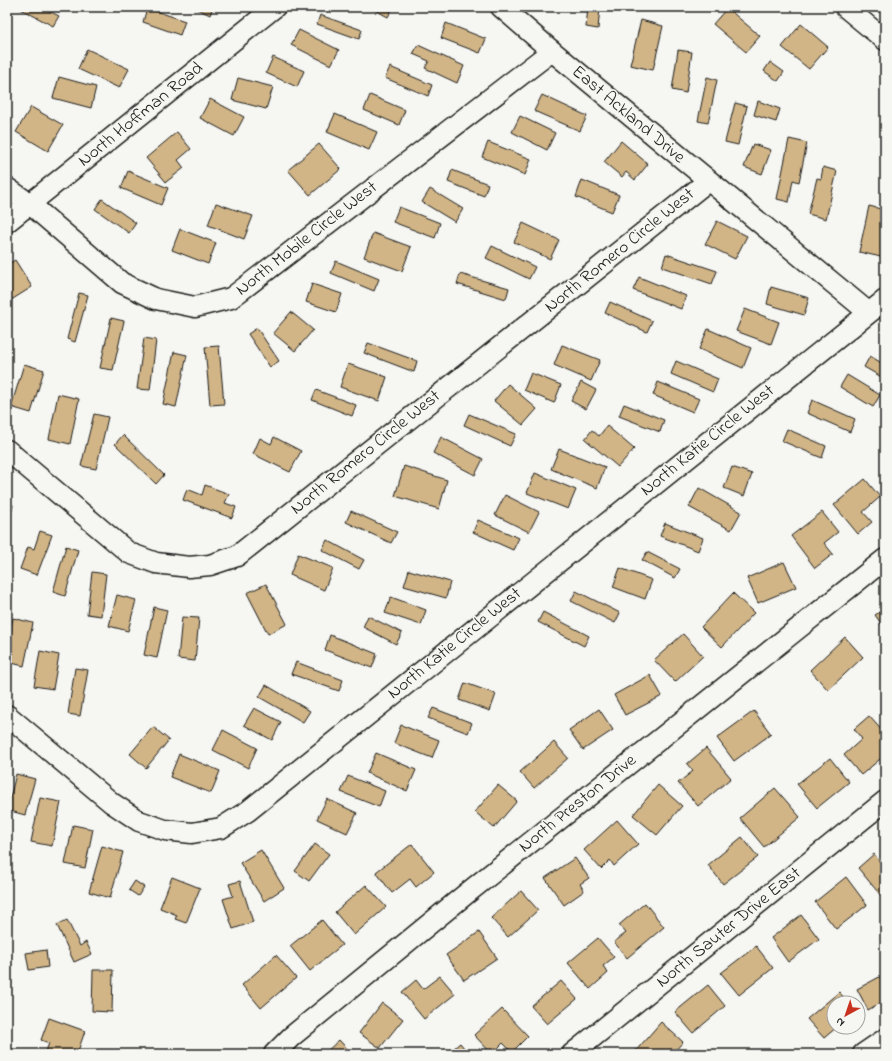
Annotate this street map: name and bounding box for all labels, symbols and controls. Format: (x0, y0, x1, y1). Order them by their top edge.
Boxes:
street label: North Hoffman Road (73, 56, 209, 174)
street label: East Ackland Drive (566, 60, 691, 171)
street label: North Mobile Circle West (231, 175, 383, 303)
street label: North Romero Circle West (539, 182, 701, 320)
street label: North Katie Circle West (635, 379, 781, 503)
street label: North Romero Circle West (285, 384, 447, 522)
street label: North Katie Circle West (382, 582, 528, 706)
street label: North Preston Drive (514, 748, 643, 860)
street label: North Sauter Drive East (651, 861, 807, 995)
north arrow (826, 995, 866, 1035)
text: N (832, 1013, 848, 1030)

